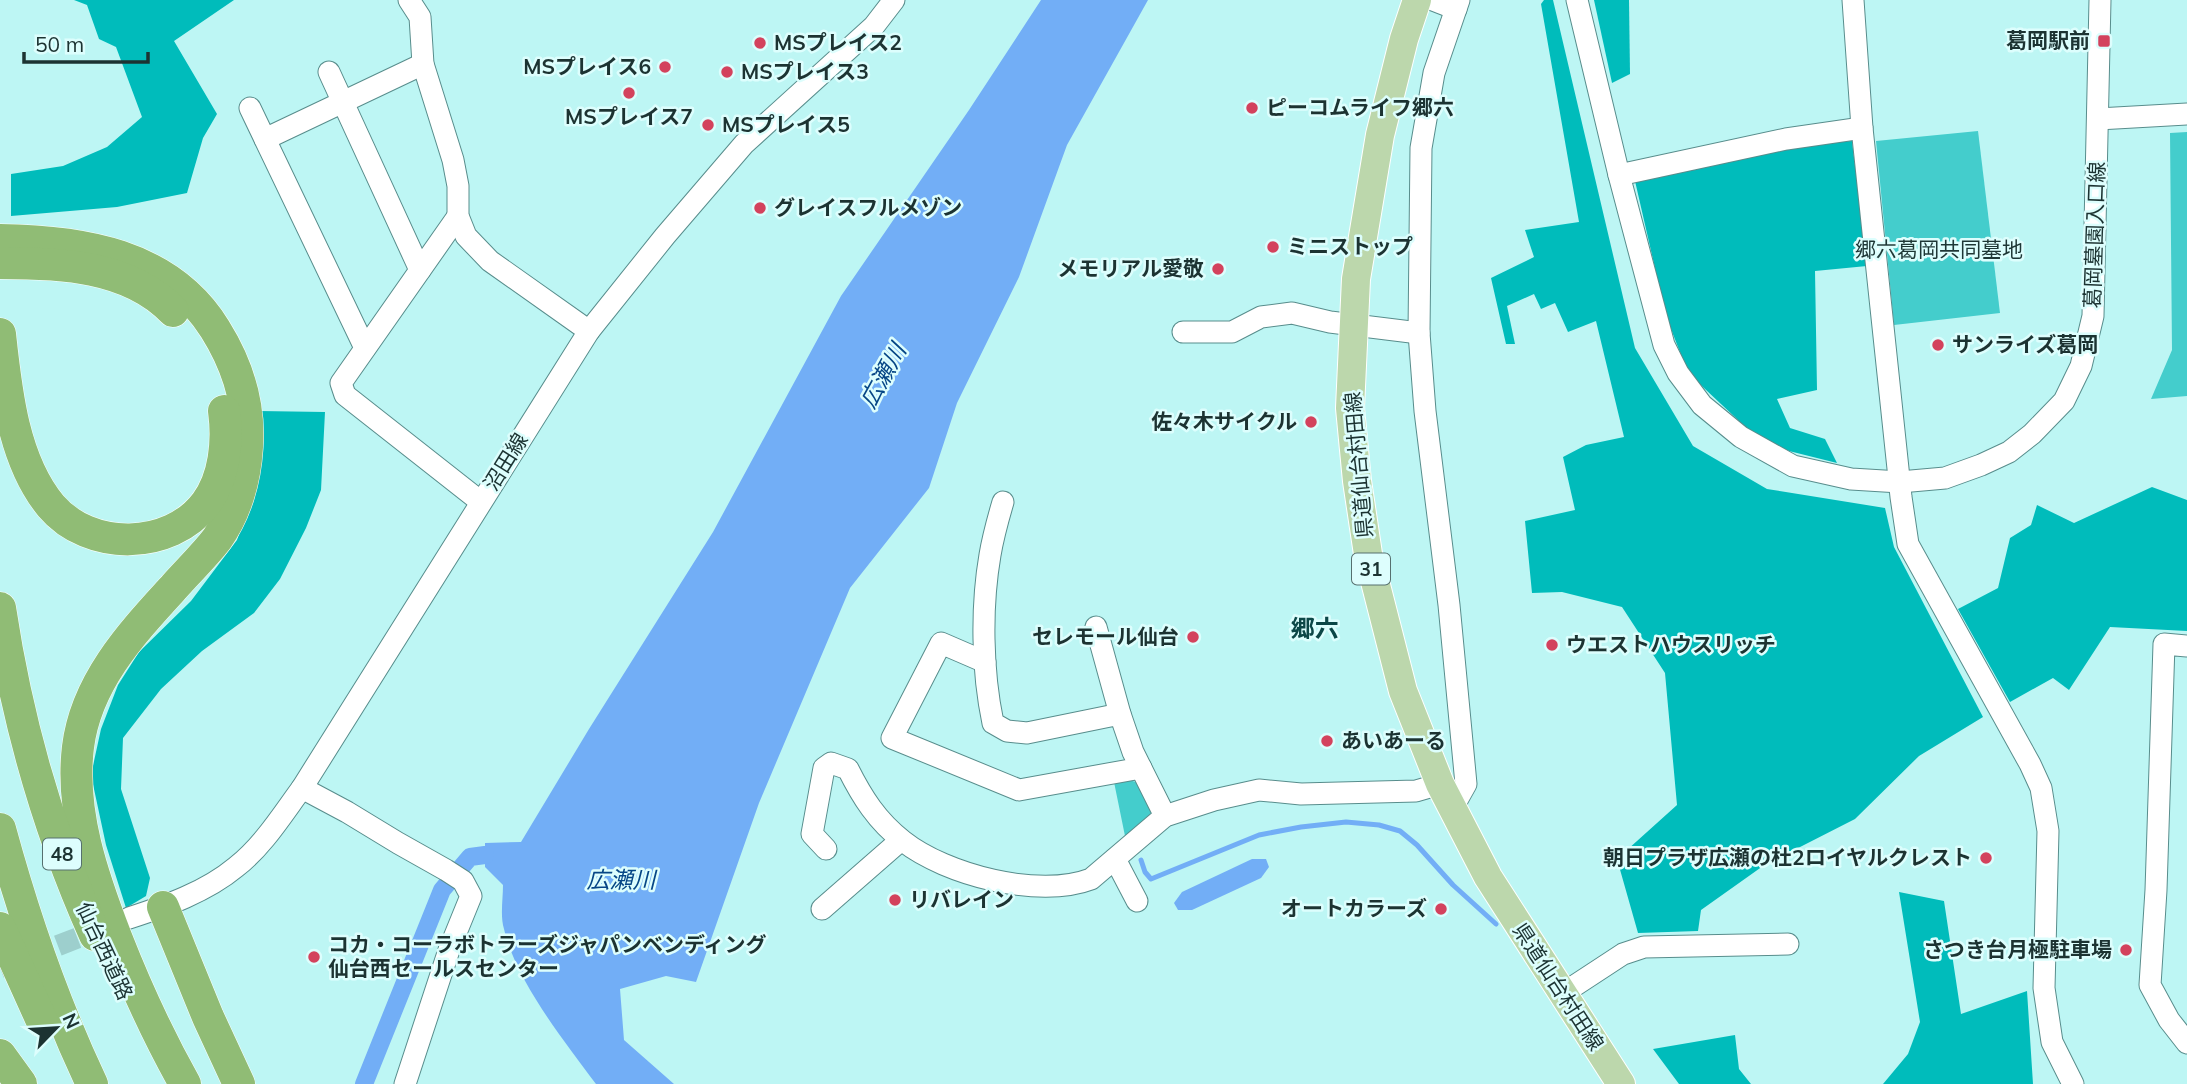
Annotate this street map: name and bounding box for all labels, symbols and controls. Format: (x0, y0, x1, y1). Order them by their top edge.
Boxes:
scale bar (24, 21, 149, 65)
place label: 葛岡駅前 (2006, 27, 2090, 53)
place label: MSプレイス2 (774, 29, 902, 55)
text: 50 m (35, 31, 84, 57)
marker: 葛岡駅前 (2096, 33, 2112, 49)
marker: MSプレイス2 (752, 35, 768, 51)
place label: MSプレイス6 (523, 53, 651, 79)
place label: MSプレイス3 (741, 58, 869, 84)
marker: MSプレイス6 (657, 59, 673, 75)
marker: MSプレイス3 (719, 64, 735, 80)
marker: MSプレイス7 (621, 85, 637, 101)
place label: ピーコムライフ郷六 (1266, 94, 1454, 120)
marker: ピーコムライフ郷六 (1244, 100, 1260, 116)
place label: MSプレイス7 (565, 103, 693, 129)
place label: MSプレイス5 (722, 111, 850, 137)
marker: MSプレイス5 (700, 117, 716, 133)
street label: 葛岡墓園入口線 (2078, 161, 2110, 309)
place label: グレイスフルメゾン (774, 194, 962, 220)
marker: グレイスフルメゾン (752, 200, 768, 216)
place label: ミニストップ (1287, 233, 1413, 259)
park label: 郷六葛岡共同墓地 (1855, 236, 2023, 262)
marker: ミニストップ (1265, 239, 1281, 255)
place label: メモリアル愛敬 (1057, 255, 1204, 281)
marker: メモリアル愛敬 (1210, 261, 1226, 277)
place label: サンライズ葛岡 (1952, 331, 2098, 357)
water label: 広瀬川 (853, 336, 913, 413)
marker: サンライズ葛岡 (1930, 337, 1946, 353)
street label: 県道仙台村田線 (1339, 391, 1377, 539)
place label: 佐々木サイクル (1151, 408, 1297, 434)
marker: 佐々木サイクル (1303, 414, 1319, 430)
street label: 沼田線 (477, 428, 533, 495)
road number: 31 (1352, 554, 1390, 584)
district label: 郷六 (1291, 613, 1339, 643)
place label: セレモール仙台 (1032, 623, 1179, 649)
marker: セレモール仙台 (1185, 629, 1201, 645)
place label: ウエストハウスリッチ (1566, 631, 1776, 657)
marker: ウエストハウスリッチ (1544, 637, 1560, 653)
place label: あいあーる (1341, 727, 1446, 753)
marker: あいあーる (1319, 733, 1335, 749)
road number: 48 (43, 838, 81, 870)
place label: 朝日プラザ広瀬の杜2ロイヤルクレスト (1603, 844, 1972, 870)
marker: 朝日プラザ広瀬の杜2ロイヤルクレスト (1978, 850, 1994, 866)
water label: 広瀬川 (587, 865, 659, 894)
place label: リバレイン (909, 886, 1014, 912)
marker: リバレイン (887, 892, 903, 908)
place label: オートカラーズ (1281, 895, 1427, 921)
street label: 仙台西道路 (71, 898, 139, 1004)
marker: オートカラーズ (1433, 901, 1449, 917)
street label: 県道仙台村田線 (1508, 918, 1610, 1055)
place label: コカ・コーラボトラーズジャパンベンディング 仙台西セールスセンター (328, 931, 766, 981)
place label: さつき台月極駐車場 (1923, 936, 2112, 962)
marker: さつき台月極駐車場 (2118, 942, 2134, 958)
marker: コカ・コーラボトラーズジャパンベンディング 仙台西セールスセンター (306, 949, 322, 965)
north arrow (21, 993, 91, 1063)
text: N (57, 1009, 85, 1032)

